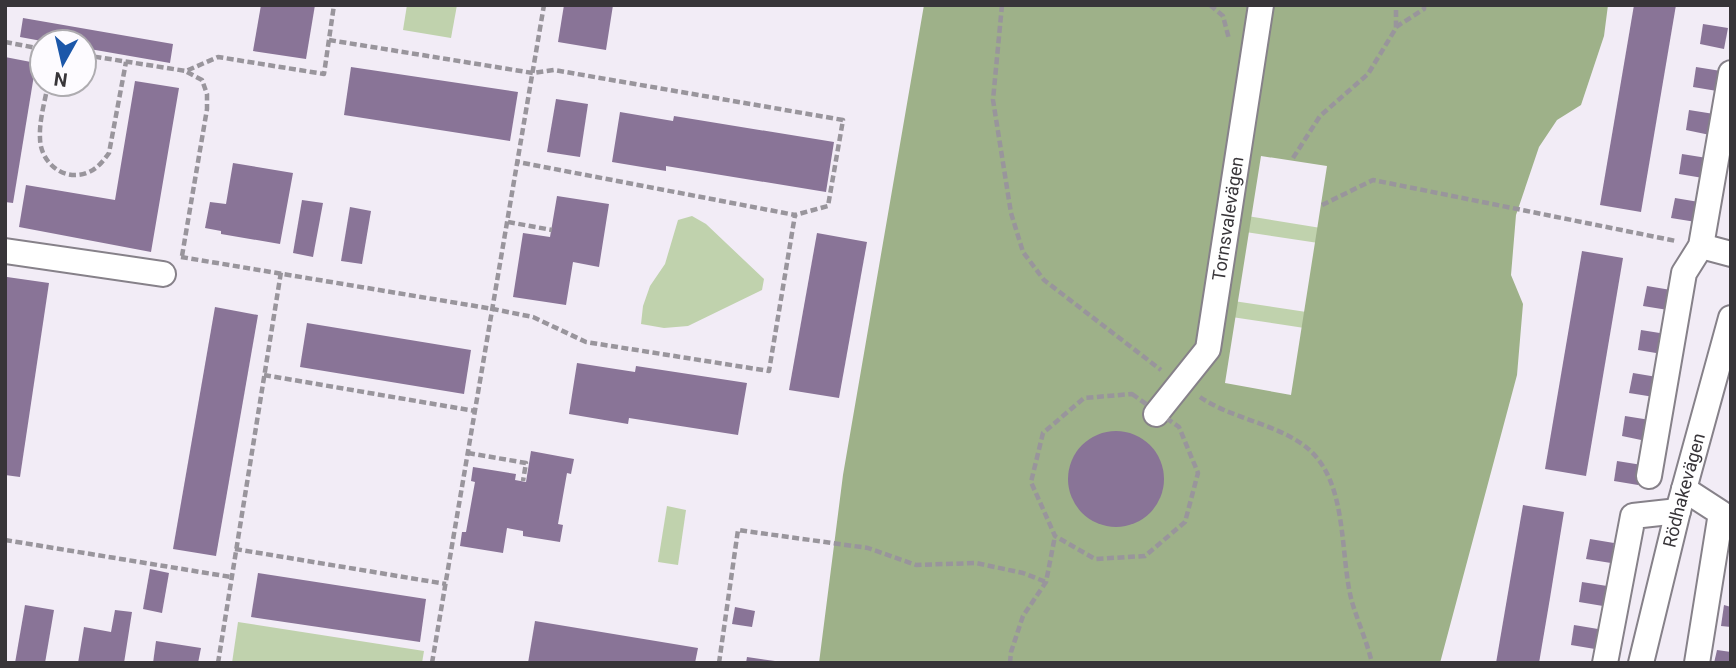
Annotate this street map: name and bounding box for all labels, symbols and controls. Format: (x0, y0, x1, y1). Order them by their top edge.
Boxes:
north arrow (28, 28, 98, 98)
text: N (52, 67, 69, 92)
street label: Tornsvalevägen (1208, 155, 1248, 282)
street label: Rödhakevägen (1659, 431, 1709, 550)

